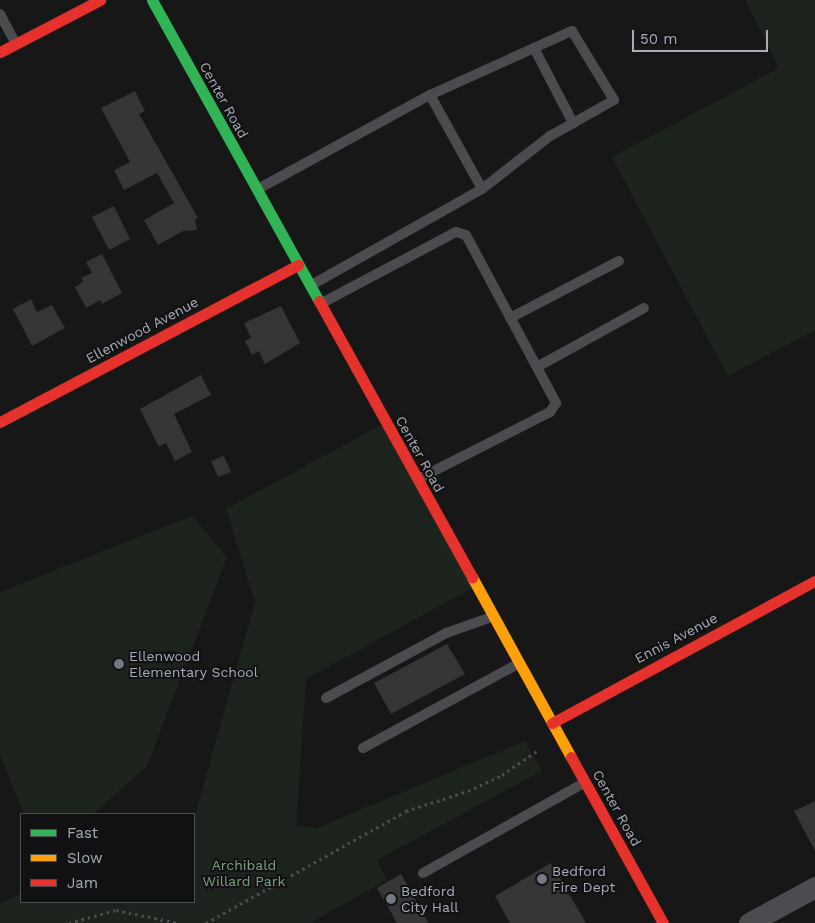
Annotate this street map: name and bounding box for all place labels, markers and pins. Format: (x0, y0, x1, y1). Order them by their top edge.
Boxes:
place label: Ellenwood Elementary School (129, 648, 258, 680)
marker: Ellenwood Elementary School (113, 658, 125, 670)
place label: Bedford Fire Dept (552, 863, 615, 896)
marker: Bedford Fire Dept (536, 873, 548, 885)
place label: Bedford City Hall (401, 883, 459, 916)
marker: Bedford City Hall (385, 893, 397, 905)

